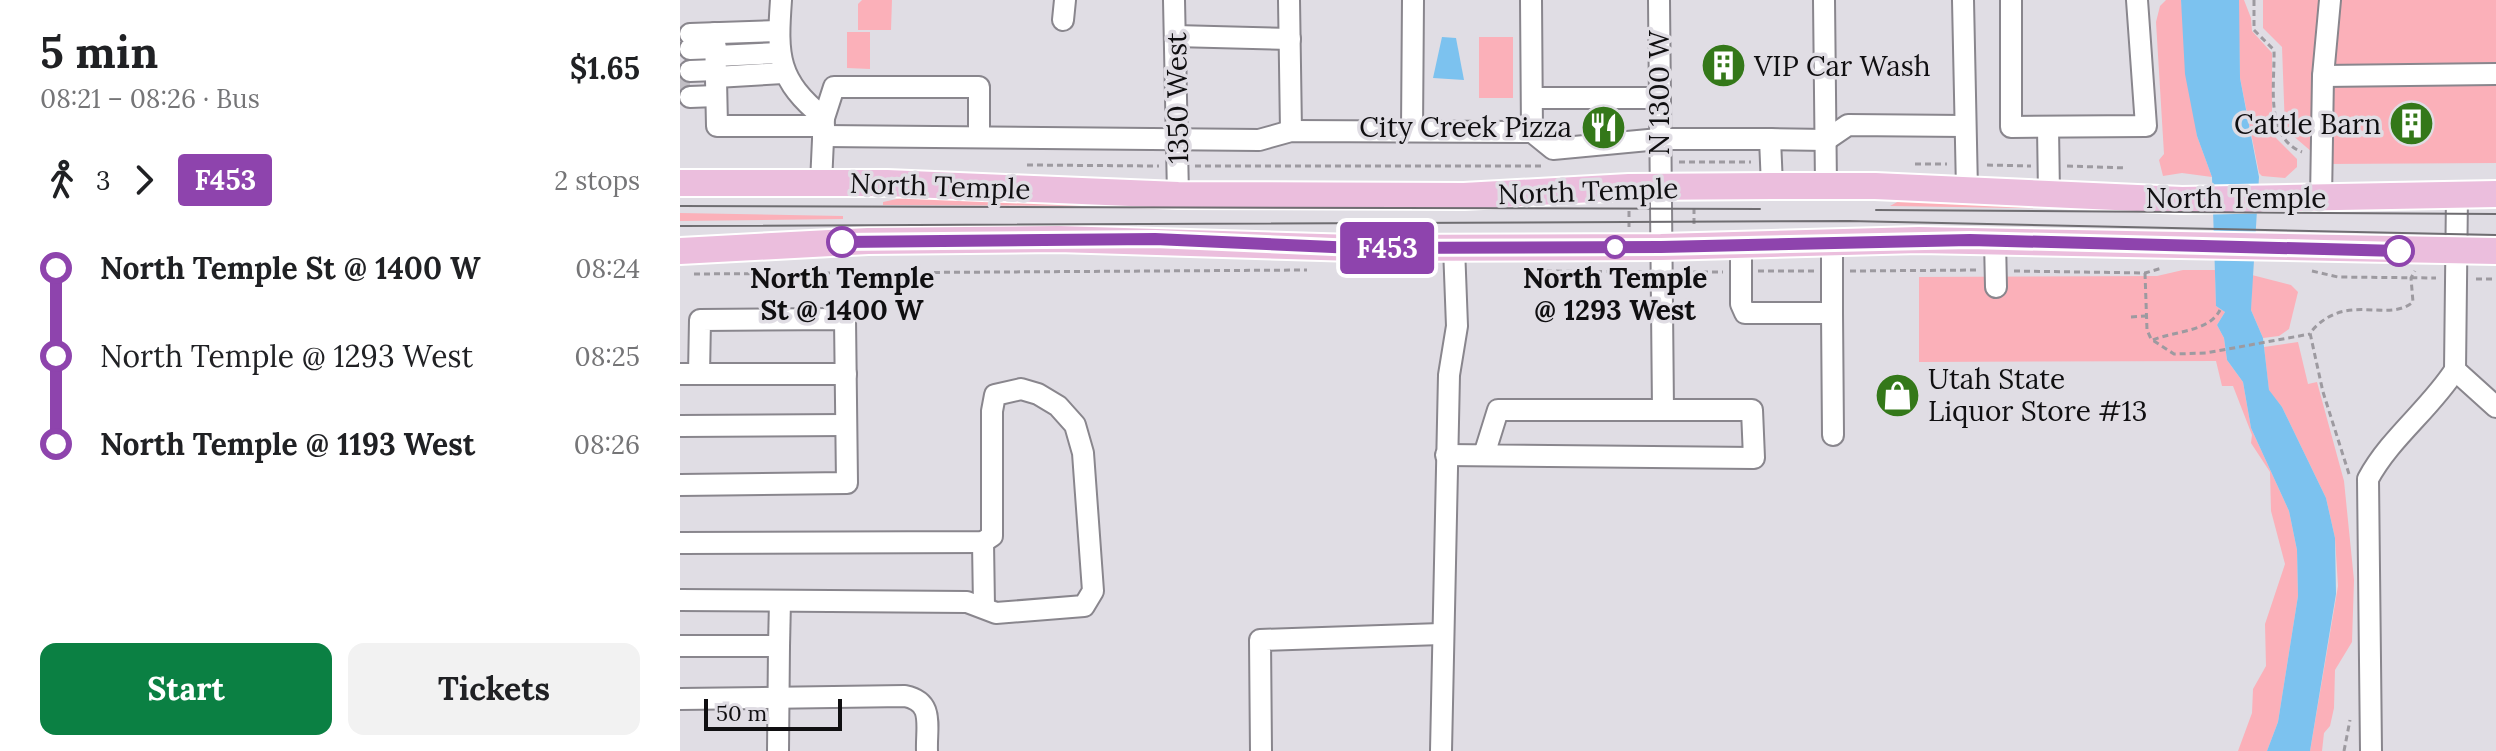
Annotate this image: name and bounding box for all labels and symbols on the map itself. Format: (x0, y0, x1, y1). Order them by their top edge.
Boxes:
street label: N 1300 W (1641, 30, 1677, 155)
street label: 1350 West (1158, 32, 1196, 164)
building icon: VIP Car Wash (1699, 42, 1747, 90)
place label: VIP Car Wash (1753, 48, 1930, 84)
building icon: Cattle Barn (2388, 100, 2436, 148)
restaurant icon: City Creek Pizza (1579, 103, 1627, 151)
place label: Cattle Barn (2234, 106, 2381, 142)
place label: City Creek Pizza (1359, 109, 1572, 145)
street label: North Temple (849, 165, 1031, 207)
street label: North Temple (1497, 170, 1679, 212)
street label: North Temple (2146, 180, 2327, 216)
line badge: F453 (1331, 222, 1443, 274)
marker: North Temple St @ 1400 W (827, 227, 857, 257)
marker: North Temple @ 1293 West (1604, 236, 1626, 258)
unlabelled marker (2384, 236, 2414, 266)
place label: North Temple St @ 1400 W (750, 260, 934, 328)
place label: North Temple @ 1293 West (1523, 260, 1707, 328)
place label: Utah State Liquor Store #13 (1928, 361, 2147, 429)
shop icon: Utah State Liquor Store #13 (1873, 371, 1921, 419)
scale bar (704, 695, 842, 731)

